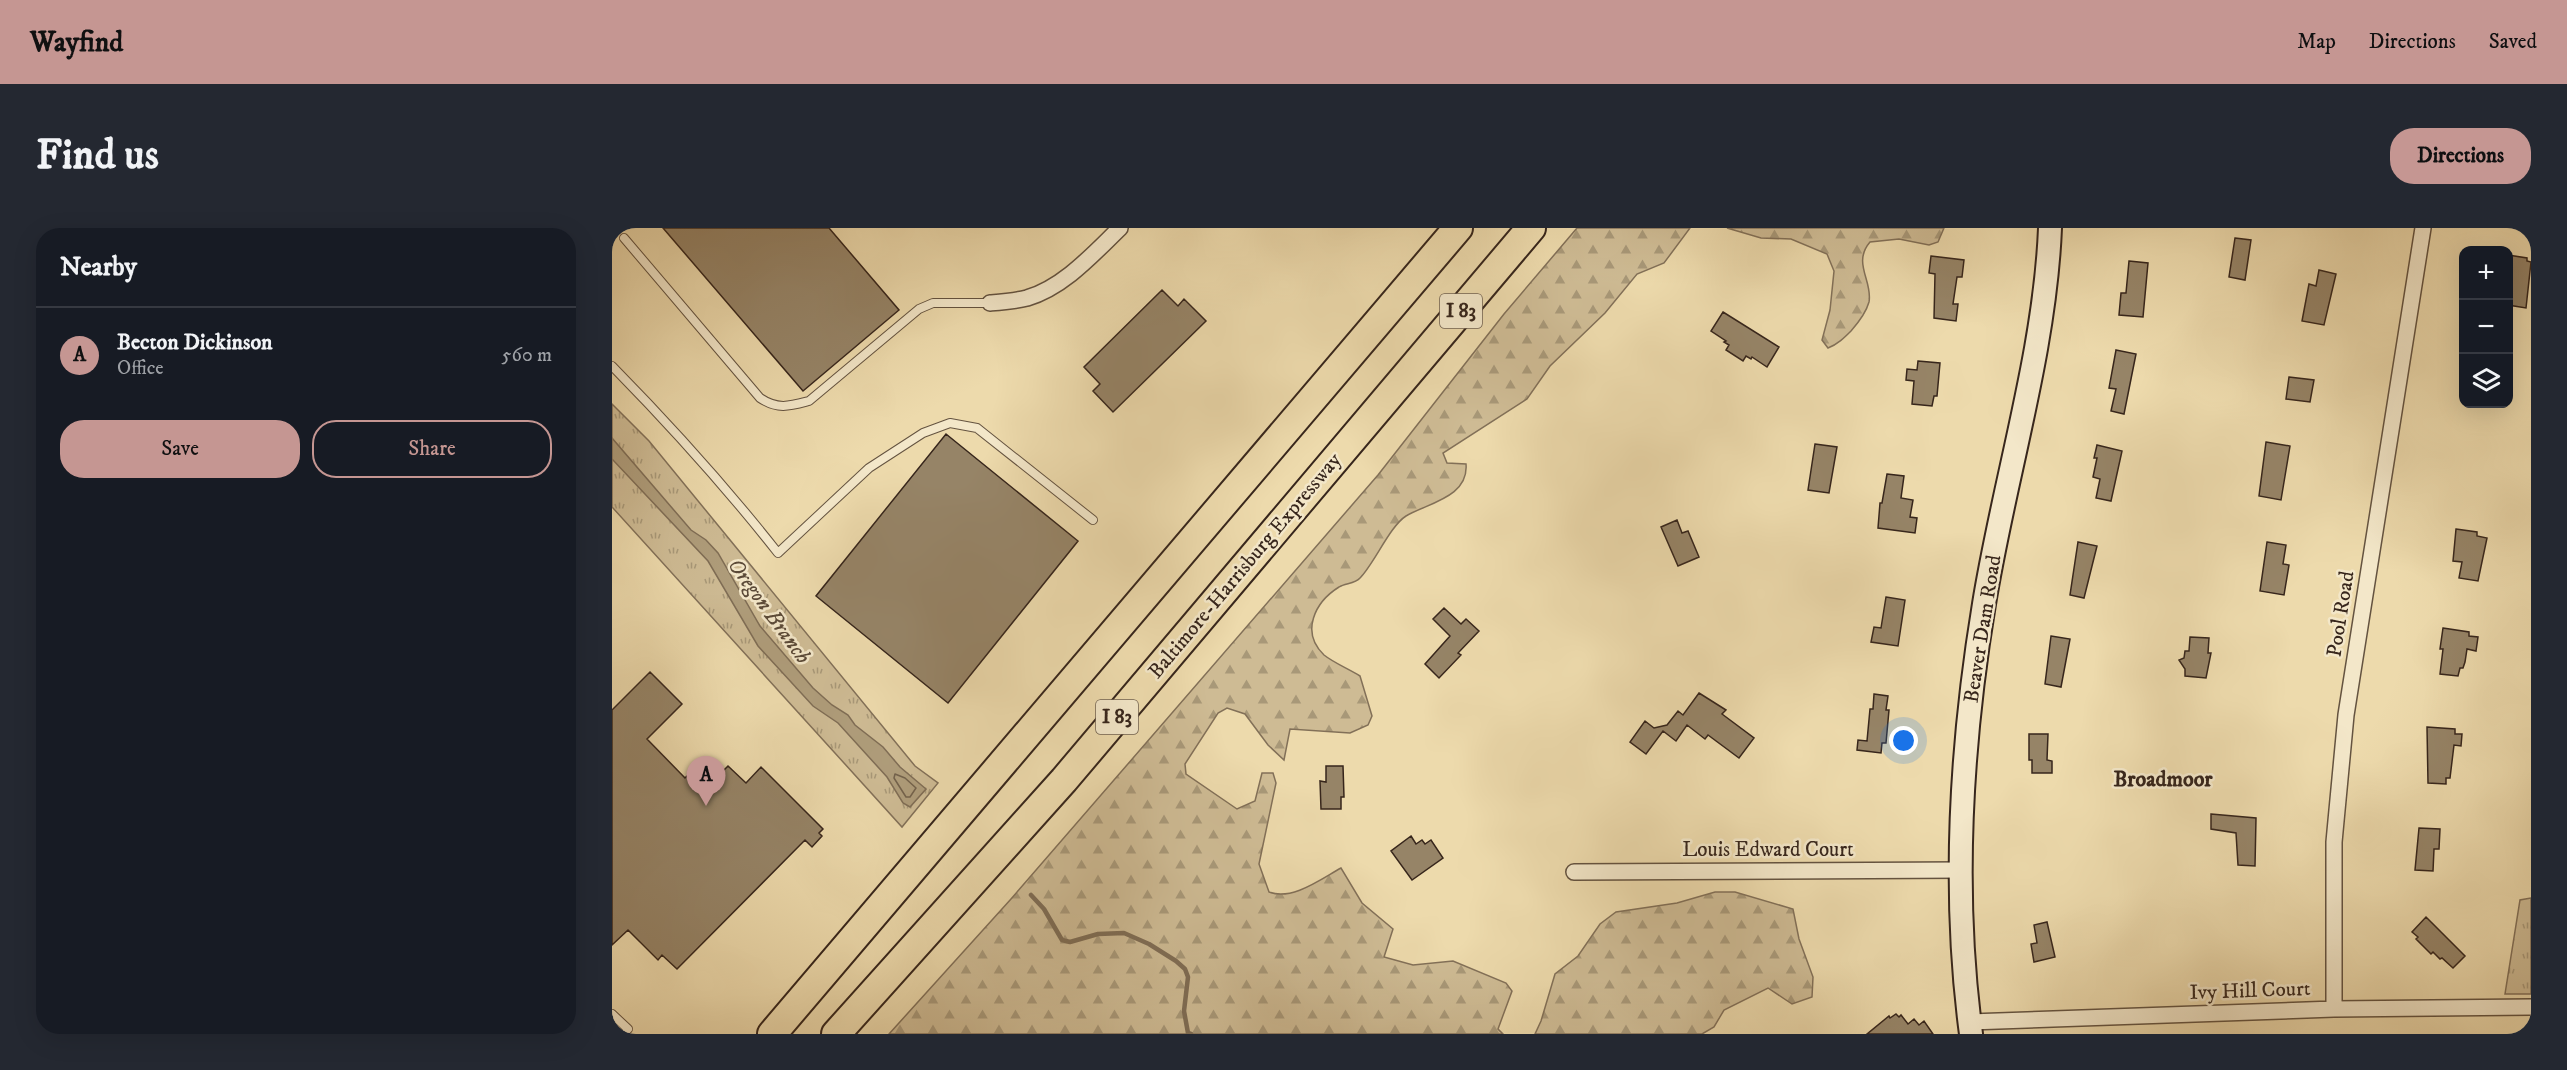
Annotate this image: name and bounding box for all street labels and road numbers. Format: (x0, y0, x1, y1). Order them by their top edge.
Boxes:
road number: I 83 (1440, 294, 1482, 328)
street label: Baltimore-Harrisburg Expressway (1143, 447, 1348, 684)
street label: Beaver Dam Road (1958, 553, 2008, 705)
street label: Pool Road (2321, 569, 2361, 659)
road number: I 83 (1096, 700, 1138, 734)
street label: Louis Edward Court (1682, 837, 1854, 863)
street label: Ivy Hill Court (2189, 976, 2311, 1006)

